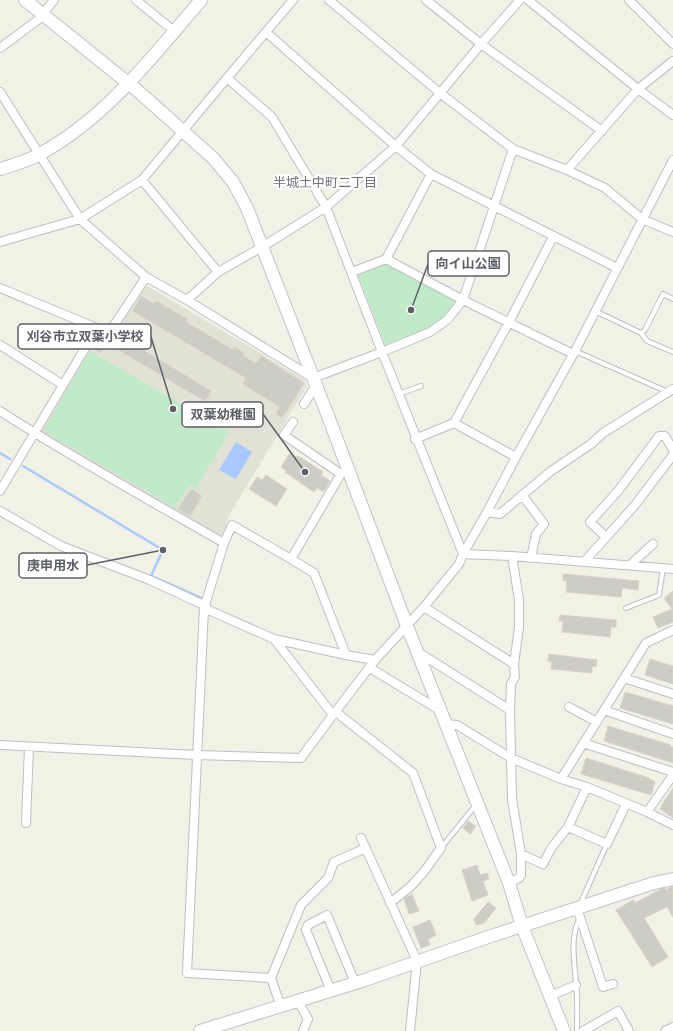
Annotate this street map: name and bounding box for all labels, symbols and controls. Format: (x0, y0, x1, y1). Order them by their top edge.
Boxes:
district label: 半城土中町二丁目 (273, 172, 377, 192)
callout: 向イ山公園 (428, 251, 509, 276)
text: 向イ山公園 (435, 253, 501, 273)
callout: 刈谷市立双葉小学校 (18, 324, 151, 349)
text: 刈谷市立双葉小学校 (26, 326, 144, 346)
callout: 双葉幼稚園 (182, 402, 263, 427)
text: 双葉幼稚園 (190, 404, 256, 424)
callout: 庚申用水 (19, 553, 87, 578)
text: 庚申用水 (27, 555, 79, 575)

